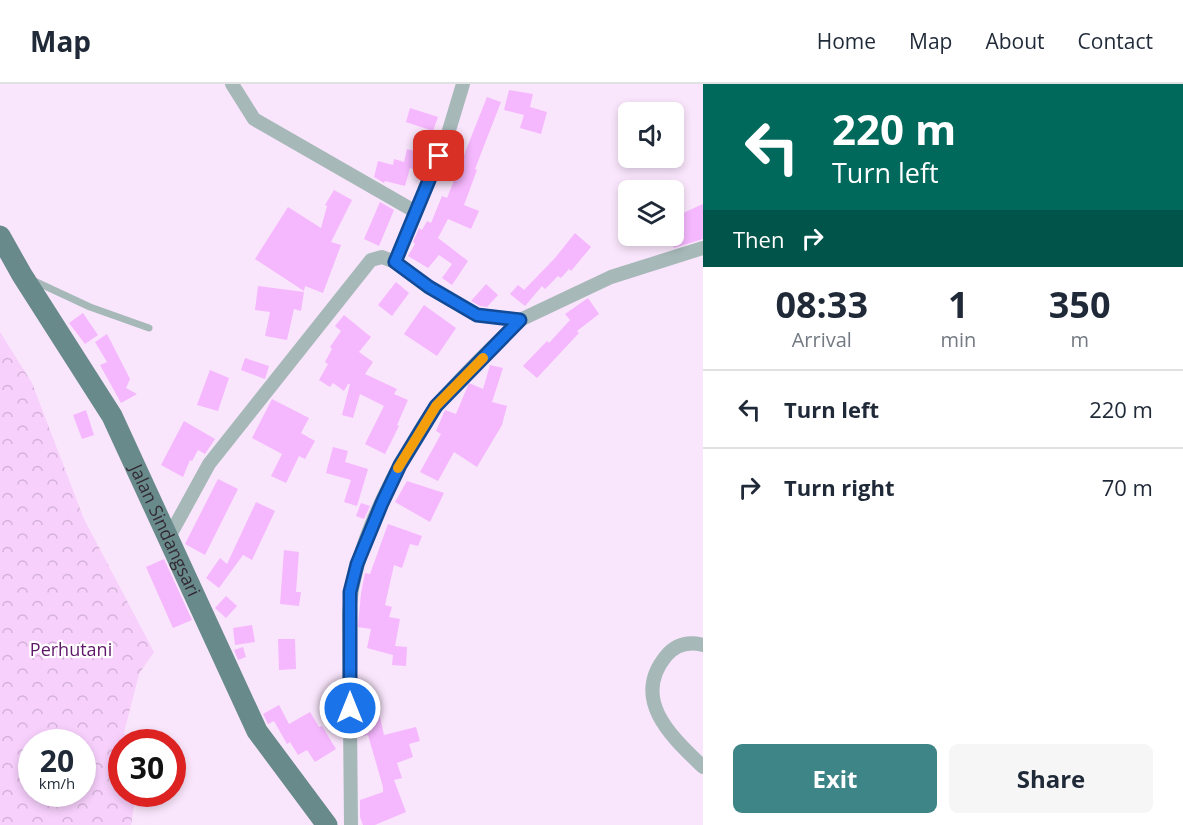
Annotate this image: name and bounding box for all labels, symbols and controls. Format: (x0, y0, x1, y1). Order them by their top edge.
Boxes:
text: Map (30, 22, 91, 60)
text: Home (817, 27, 876, 55)
text: Map (909, 27, 952, 55)
text: About (985, 27, 1045, 55)
text: Contact (1078, 27, 1153, 55)
text: 220 m (832, 100, 956, 157)
map controls (618, 102, 684, 246)
button: sound (618, 102, 684, 168)
icon: left (733, 108, 811, 186)
pin (413, 130, 464, 181)
icon: arrive (422, 139, 455, 172)
text: Turn left (832, 154, 939, 191)
button: layers (618, 180, 684, 246)
icon: right (796, 222, 829, 255)
text: Then (733, 224, 784, 254)
text: 08:33 (775, 280, 868, 329)
text: 1 (948, 280, 969, 329)
text: 350 (1049, 280, 1111, 329)
text: Arrival (792, 326, 852, 353)
text: min (940, 326, 976, 353)
text: m (1070, 326, 1089, 353)
icon: left (733, 393, 766, 426)
text: Turn left (784, 394, 879, 424)
text: 220 m (1089, 394, 1153, 424)
street label: Jalan Sindangsari (124, 458, 206, 600)
icon: right (733, 471, 766, 504)
text: Turn right (784, 472, 895, 502)
text: 70 m (1102, 472, 1153, 502)
park label: Perhutani (30, 637, 112, 661)
position arrow (318, 676, 382, 740)
speed limit sign: 30 (108, 729, 186, 807)
text: 20 (40, 740, 74, 781)
button: Exit (733, 744, 937, 813)
button: Share (949, 744, 1153, 813)
text: km/h (39, 773, 75, 793)

